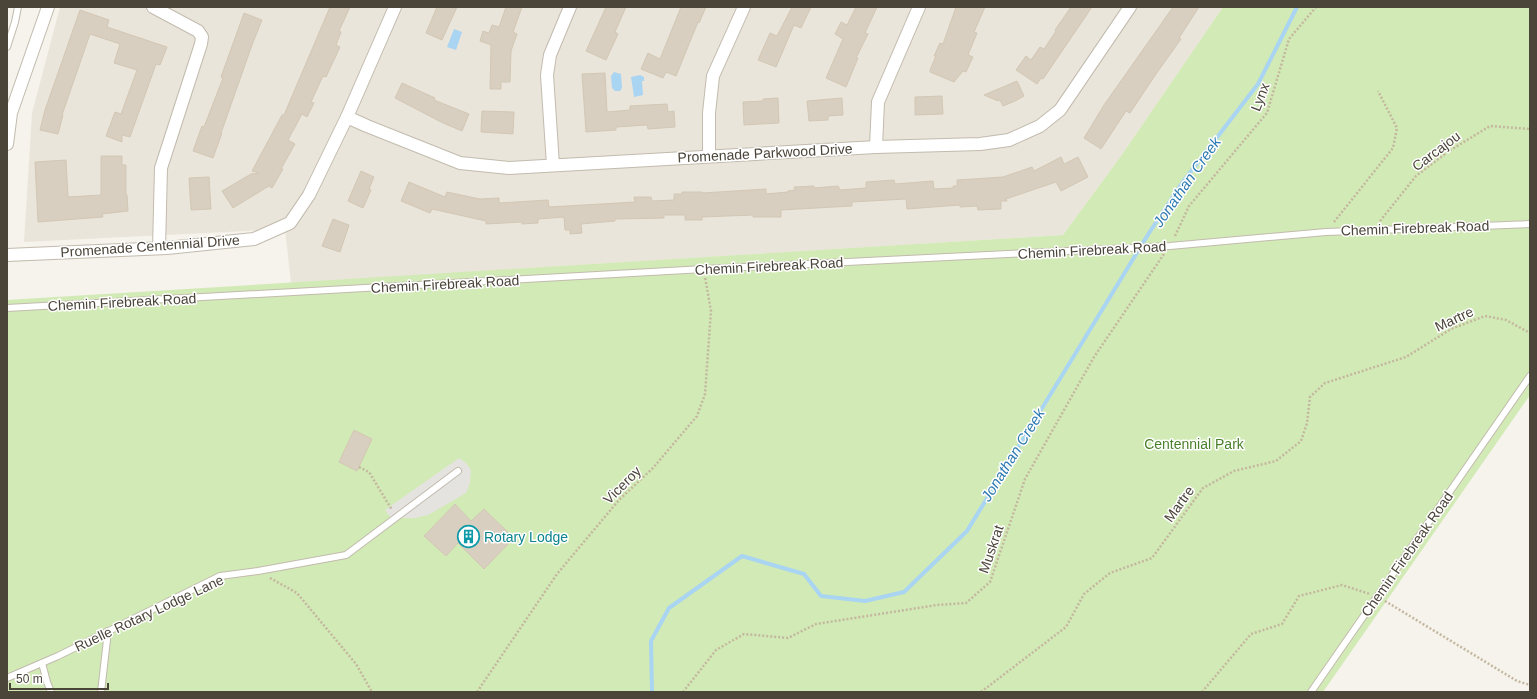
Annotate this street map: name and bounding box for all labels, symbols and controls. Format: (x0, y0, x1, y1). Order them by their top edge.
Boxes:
street label: Lynx (1247, 81, 1273, 113)
street label: Carcajou (1409, 128, 1463, 174)
water label: Jonathan Creek (1149, 132, 1225, 231)
street label: Promenade Parkwood Drive (677, 140, 853, 166)
street label: Chemin Firebreak Road (1340, 217, 1490, 239)
street label: Promenade Centennial Drive (60, 232, 240, 260)
street label: Chemin Firebreak Road (1017, 238, 1167, 262)
street label: Chemin Firebreak Road (694, 254, 844, 278)
street label: Chemin Firebreak Road (370, 272, 520, 296)
street label: Chemin Firebreak Road (47, 290, 197, 314)
street label: Martre (1432, 303, 1476, 335)
water label: Jonathan Creek (977, 404, 1049, 505)
park label: Centennial Park (1144, 436, 1245, 452)
street label: Viceroy (600, 463, 644, 507)
street label: Martre (1161, 483, 1197, 525)
street label: Chemin Firebreak Road (1358, 489, 1456, 619)
street label: Muskrat (975, 523, 1007, 575)
building icon: Rotary Lodge (456, 524, 482, 550)
place label: Rotary Lodge (484, 529, 568, 545)
street label: Ruelle Rotary Lodge Lane (72, 571, 226, 655)
scale bar (10, 665, 108, 691)
text: 50 m (16, 672, 43, 686)

